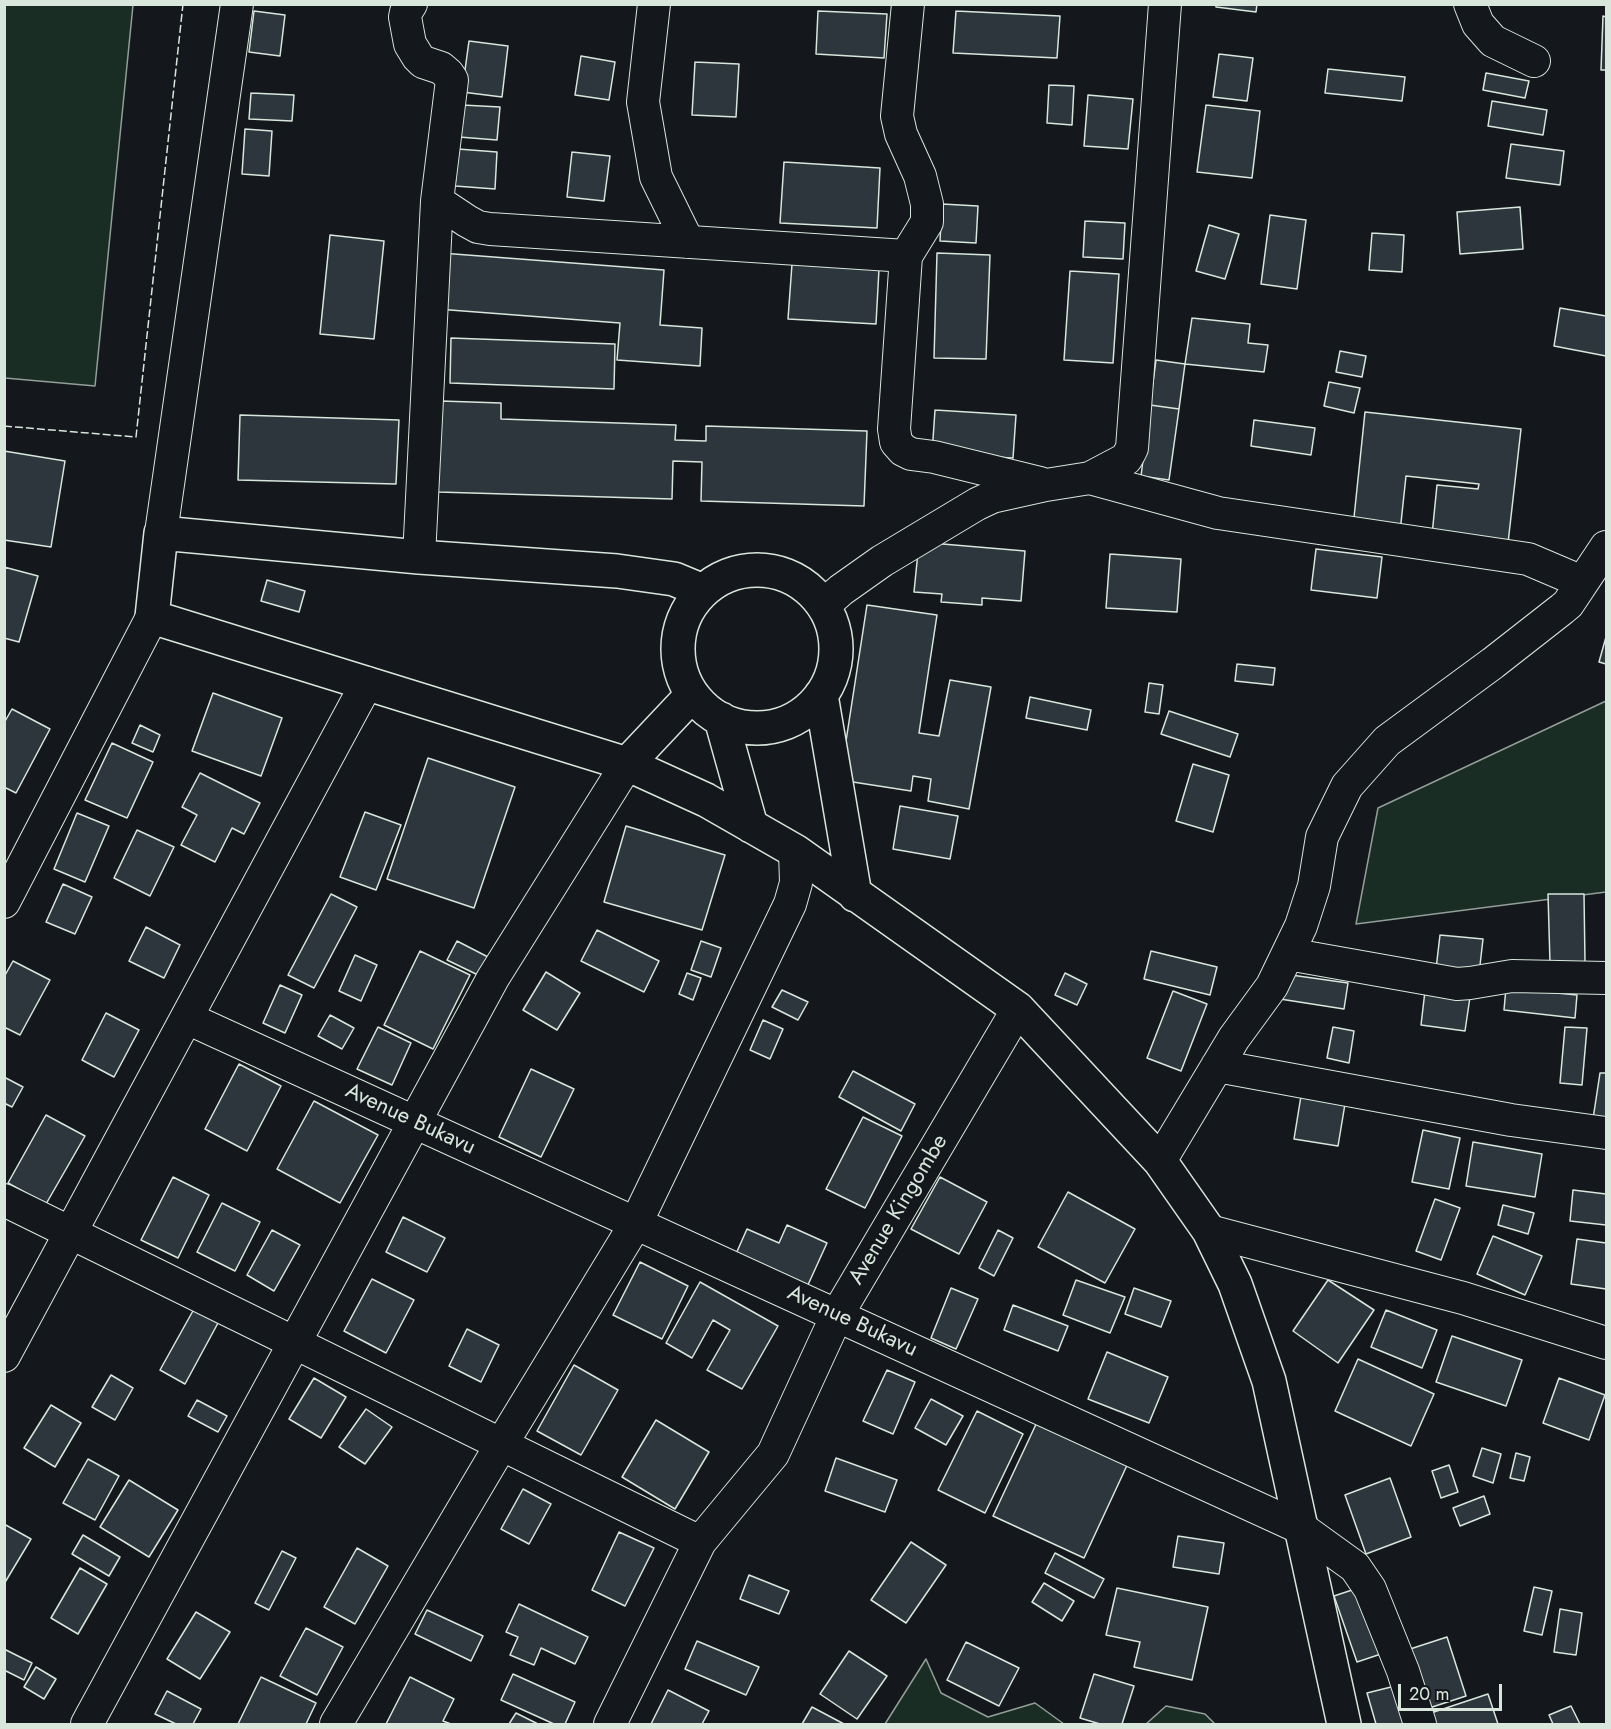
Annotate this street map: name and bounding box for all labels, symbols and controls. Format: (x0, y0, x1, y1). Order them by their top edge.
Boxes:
street label: Avenue Bukavu (341, 1078, 479, 1162)
street label: Avenue Kingombe (844, 1130, 954, 1290)
street label: Avenue Bukavu (783, 1280, 921, 1364)
scale bar (1401, 1672, 1504, 1710)
text: 20 m (1409, 1681, 1449, 1707)

